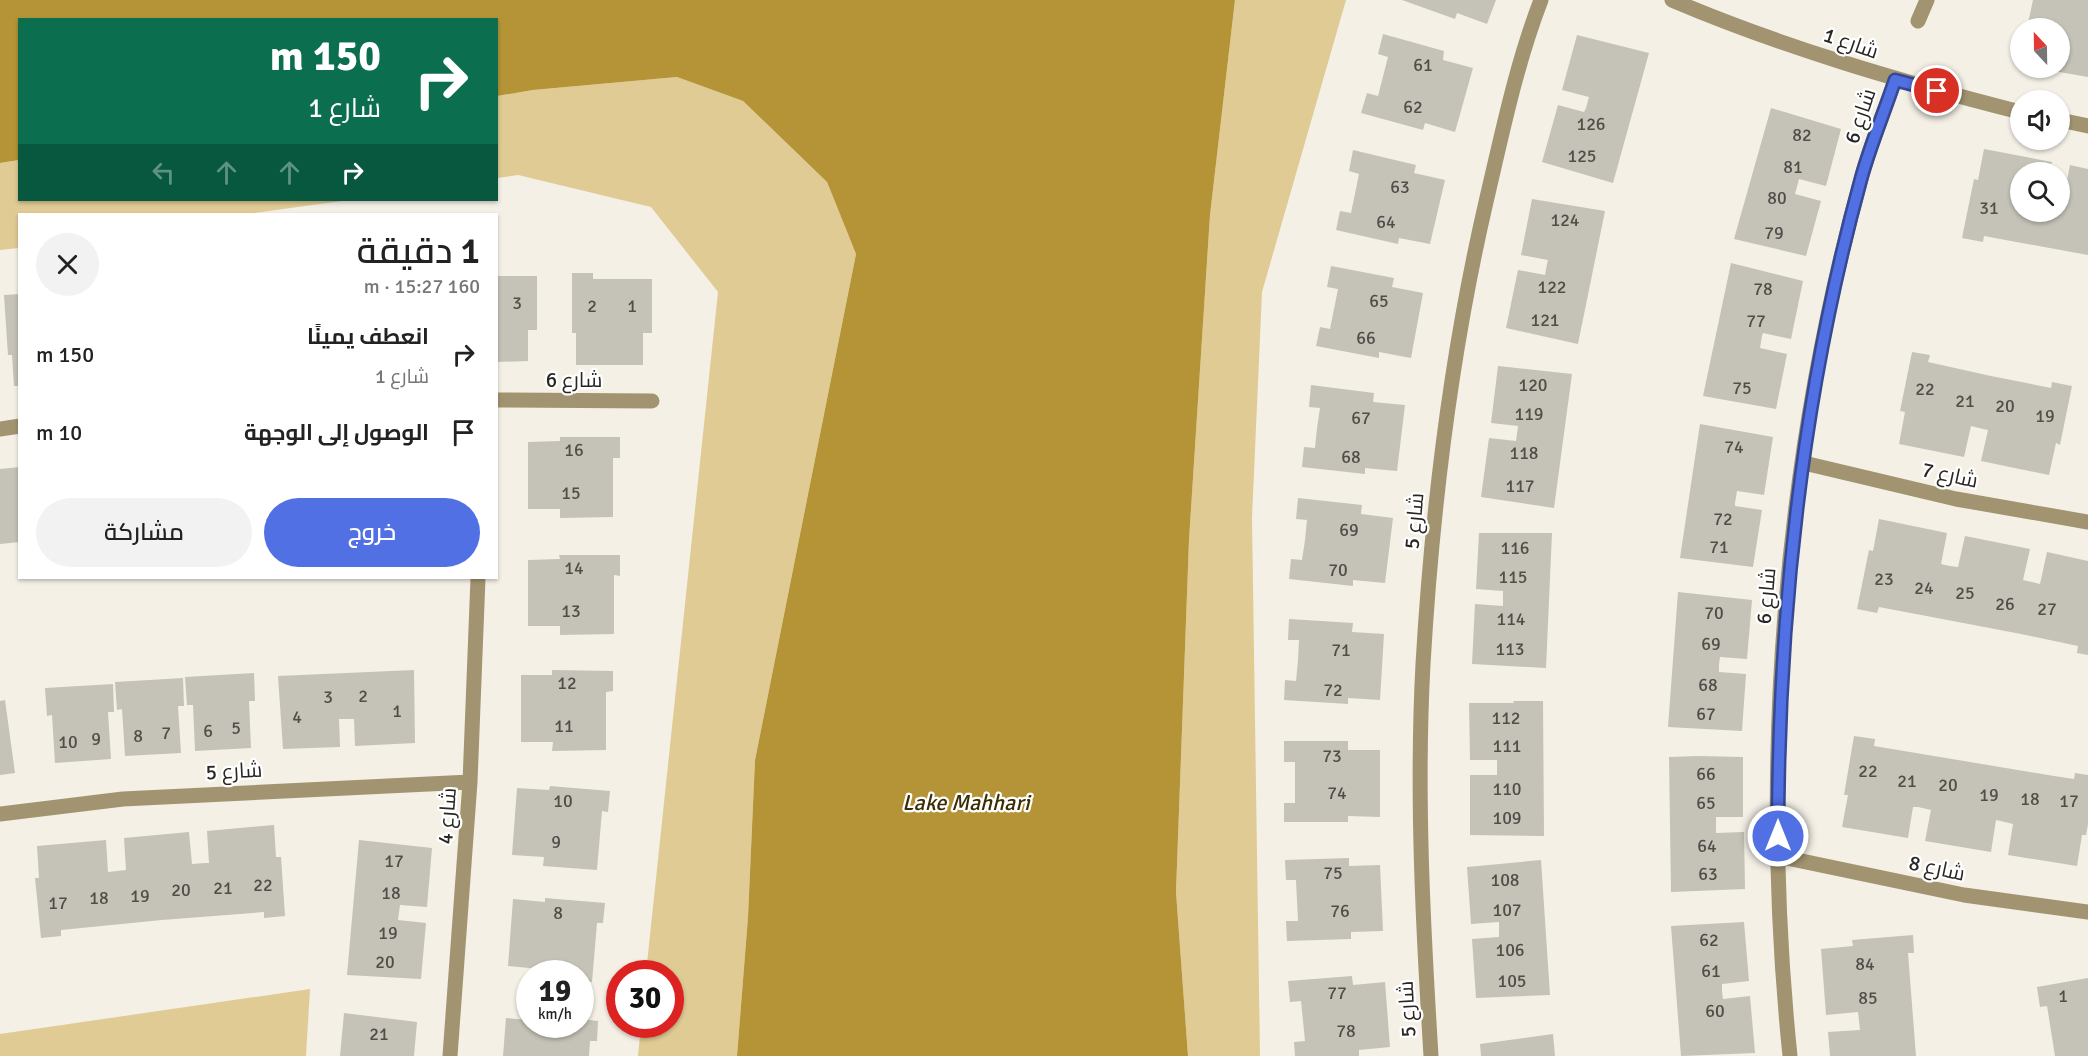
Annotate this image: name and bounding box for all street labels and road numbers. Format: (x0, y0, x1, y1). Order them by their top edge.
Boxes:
street label: شارع 1 (1820, 21, 1882, 65)
street label: شارع 6 (1838, 85, 1882, 147)
street label: شارع 6 (546, 367, 602, 394)
street label: شارع 7 (1919, 456, 1980, 495)
street label: شارع 5 (1399, 492, 1430, 550)
street label: شارع 6 (1751, 567, 1782, 625)
street label: شارع 5 (205, 757, 263, 786)
street label: شارع 4 (432, 787, 463, 845)
street label: شارع 8 (1906, 849, 1967, 888)
street label: شارع 5 (1393, 980, 1422, 1038)

